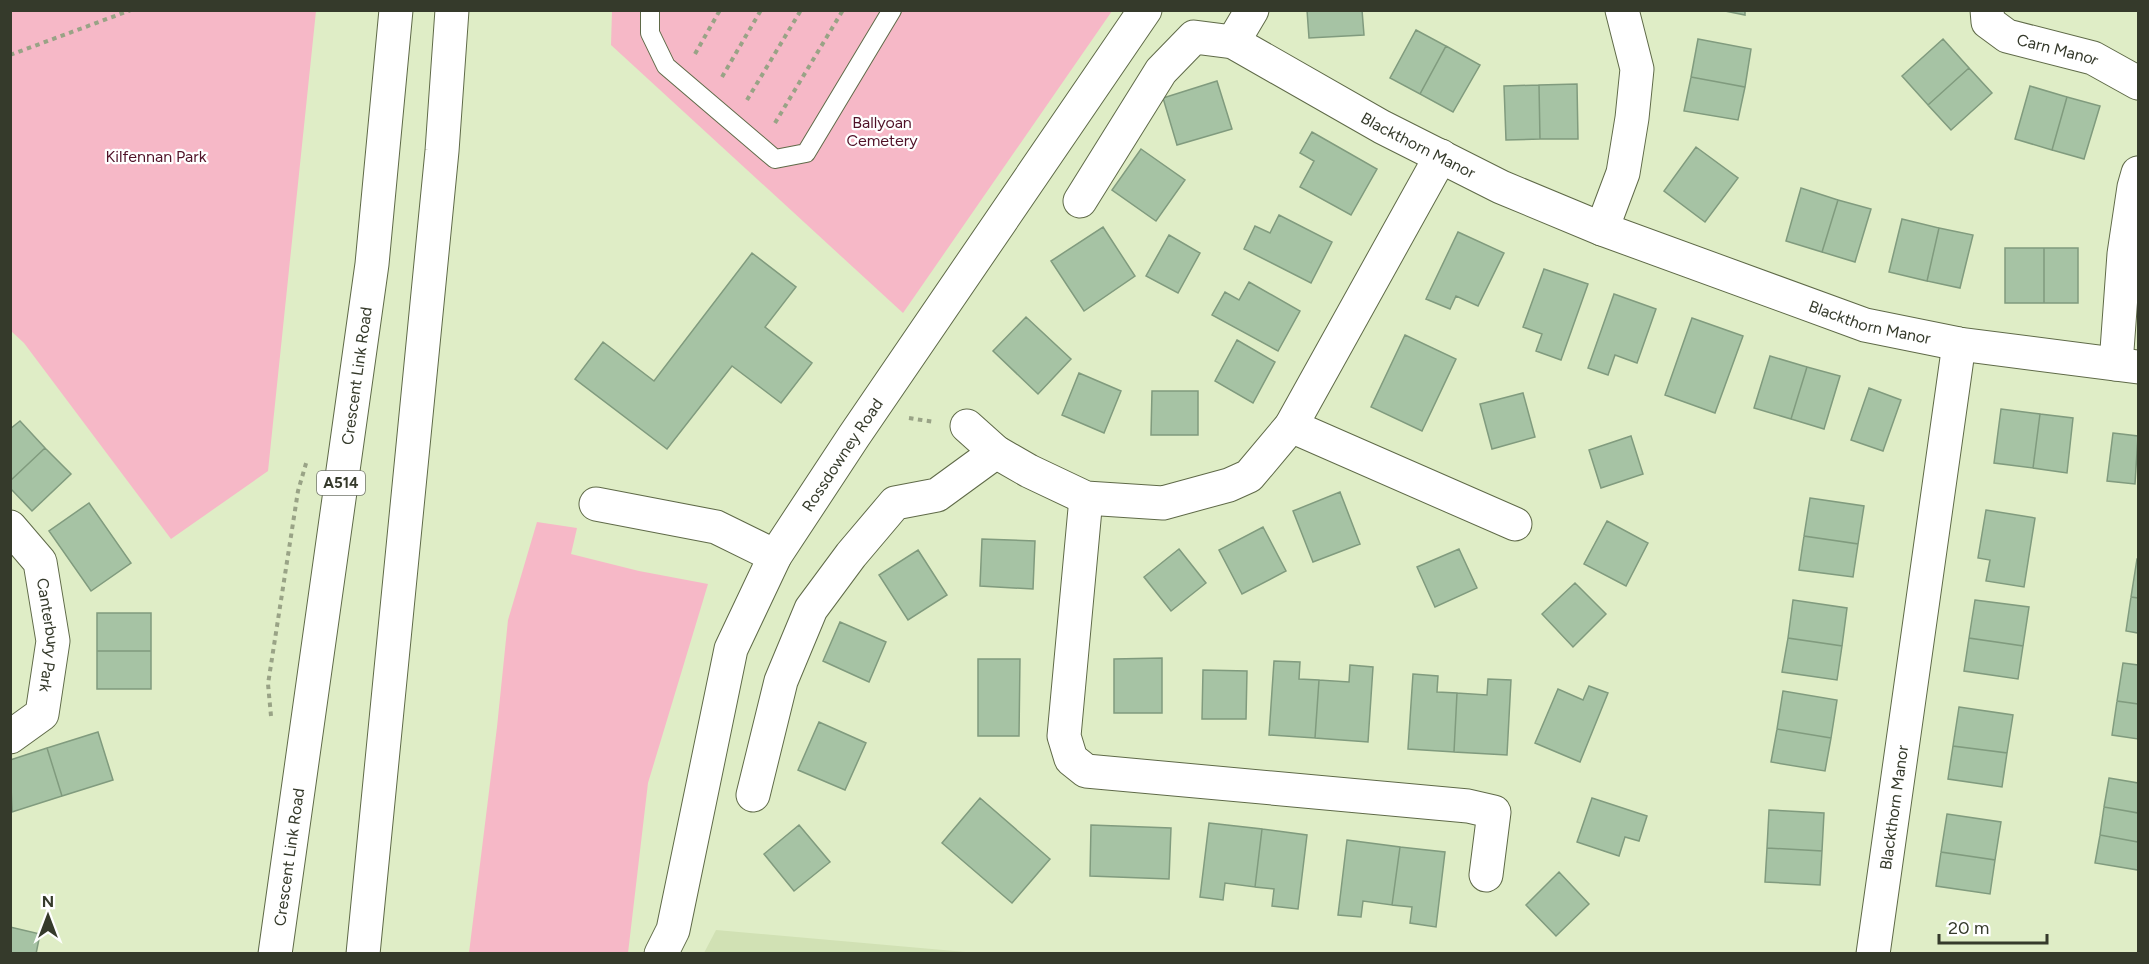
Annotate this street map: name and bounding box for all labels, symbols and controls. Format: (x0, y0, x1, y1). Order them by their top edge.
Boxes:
street label: Carn Manor (2015, 29, 2103, 69)
street label: Blackthorn Manor (1358, 108, 1479, 182)
park label: Ballyoan Cemetery (846, 113, 918, 150)
park label: Kilfennan Park (106, 147, 207, 166)
street label: Blackthorn Manor (1806, 296, 1933, 348)
street label: Crescent Link Road (337, 305, 375, 446)
street label: Rossdowney Road (798, 395, 886, 515)
road number: A514 (317, 471, 365, 495)
street label: Canterbury Park (33, 576, 63, 694)
street label: Blackthorn Manor (1875, 743, 1912, 871)
street label: Crescent Link Road (270, 787, 308, 927)
north arrow (18, 886, 78, 946)
text: N (42, 892, 54, 911)
scale bar (1939, 907, 2047, 945)
text: 20 m (1948, 917, 1989, 939)

